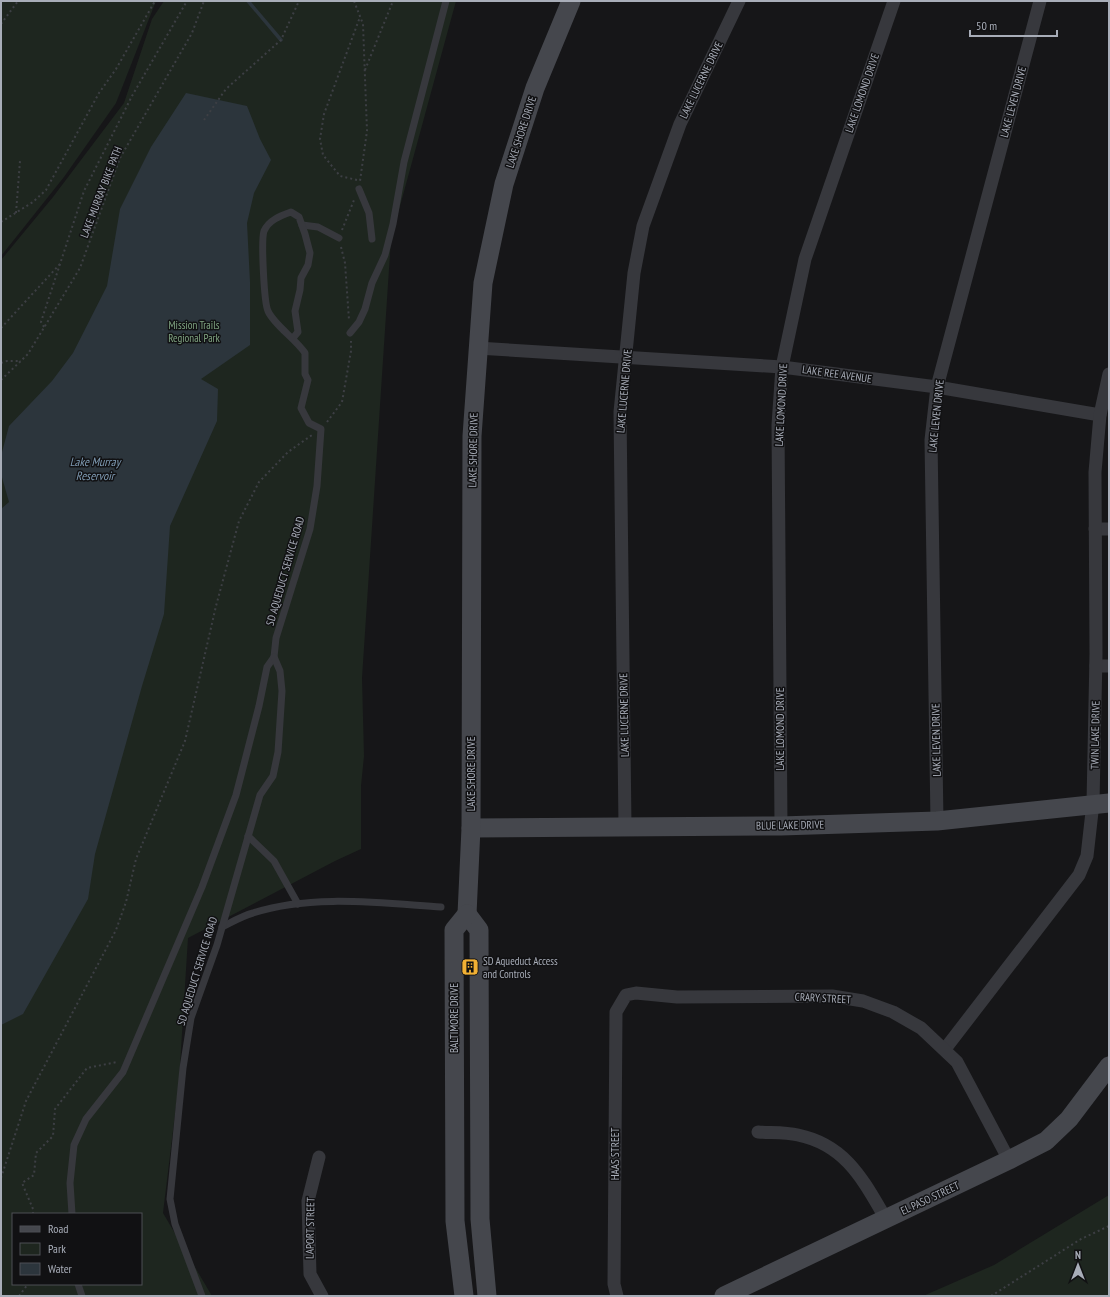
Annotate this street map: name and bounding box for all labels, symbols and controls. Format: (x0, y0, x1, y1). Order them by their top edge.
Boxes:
scale bar (970, 12, 1057, 38)
text: 50 m (976, 18, 997, 33)
street label: LAKE LUCERNE DRIVE (676, 39, 726, 121)
street label: LAKE LOMOND DRIVE (842, 51, 882, 134)
street label: LAKE LEVEN DRIVE (997, 65, 1029, 139)
street label: LAKE SHORE DRIVE (503, 94, 539, 170)
street label: LAKE MURRAY BIKE PATH (77, 144, 125, 240)
park label: Mission Trails Regional Park (168, 318, 221, 345)
street label: LAKE LUCERNE DRIVE (613, 348, 635, 433)
street label: LAKE REE AVENUE (801, 362, 873, 386)
street label: LAKE LOMOND DRIVE (772, 363, 790, 447)
street label: LAKE LEVEN DRIVE (925, 379, 947, 453)
street label: LAKE SHORE DRIVE (465, 412, 481, 487)
water label: Lake Murray Reservoir (70, 454, 122, 483)
street label: SD AQUEDUCT SERVICE ROAD (263, 515, 307, 627)
street label: LAKE LUCERNE DRIVE (616, 673, 632, 757)
street label: LAKE LOMOND DRIVE (773, 687, 787, 770)
street label: TWIN LAKE DRIVE (1087, 700, 1103, 770)
street label: LAKE LEVEN DRIVE (928, 703, 944, 777)
street label: LAKE SHORE DRIVE (464, 736, 478, 811)
street label: BLUE LAKE DRIVE (756, 817, 825, 833)
street label: SD AQUEDUCT SERVICE ROAD (174, 915, 220, 1027)
place label: SD Aqueduct Access and Controls (483, 954, 558, 981)
building icon: SD Aqueduct Access and Controls (460, 957, 480, 977)
street label: BALTIMORE DRIVE (447, 983, 461, 1053)
street label: CRARY STREET (794, 990, 852, 1006)
street label: HAAS STREET (608, 1128, 622, 1180)
street label: EL PASO STREET (898, 1178, 962, 1218)
street label: LAPORT STREET (302, 1197, 318, 1259)
legend (12, 1213, 142, 1285)
text: Road (48, 1221, 68, 1236)
text: Park (48, 1241, 66, 1256)
north arrow (1058, 1245, 1098, 1285)
text: N (1075, 1248, 1081, 1262)
text: Water (48, 1261, 73, 1276)

